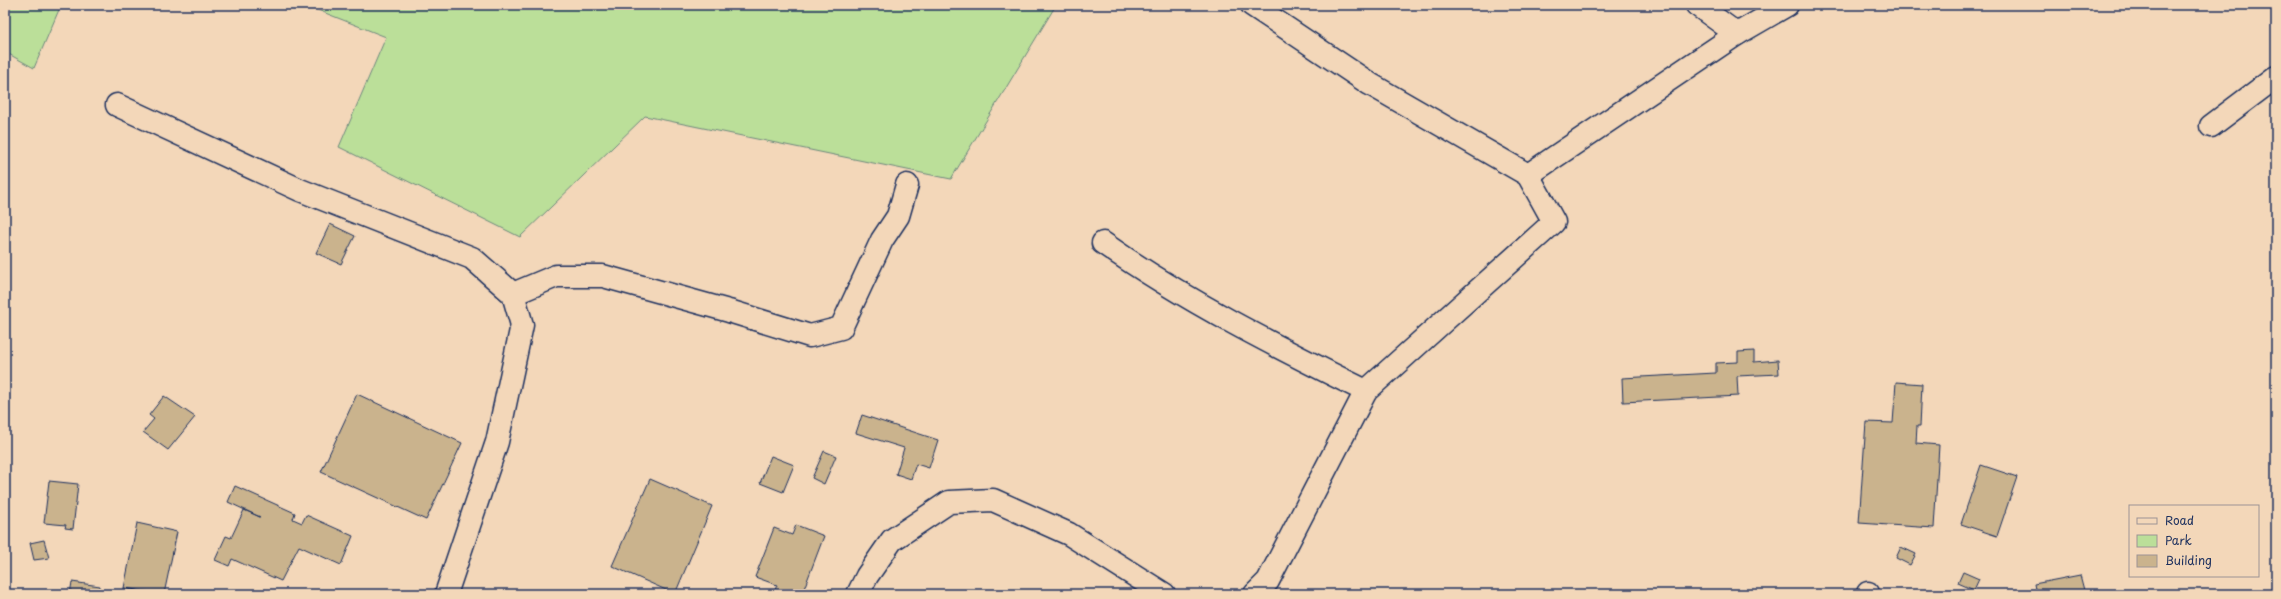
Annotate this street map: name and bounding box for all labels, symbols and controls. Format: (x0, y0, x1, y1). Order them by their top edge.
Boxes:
legend (2129, 505, 2259, 577)
text: Road (2165, 511, 2194, 529)
text: Park (2165, 531, 2192, 549)
text: Building (2165, 551, 2212, 569)

